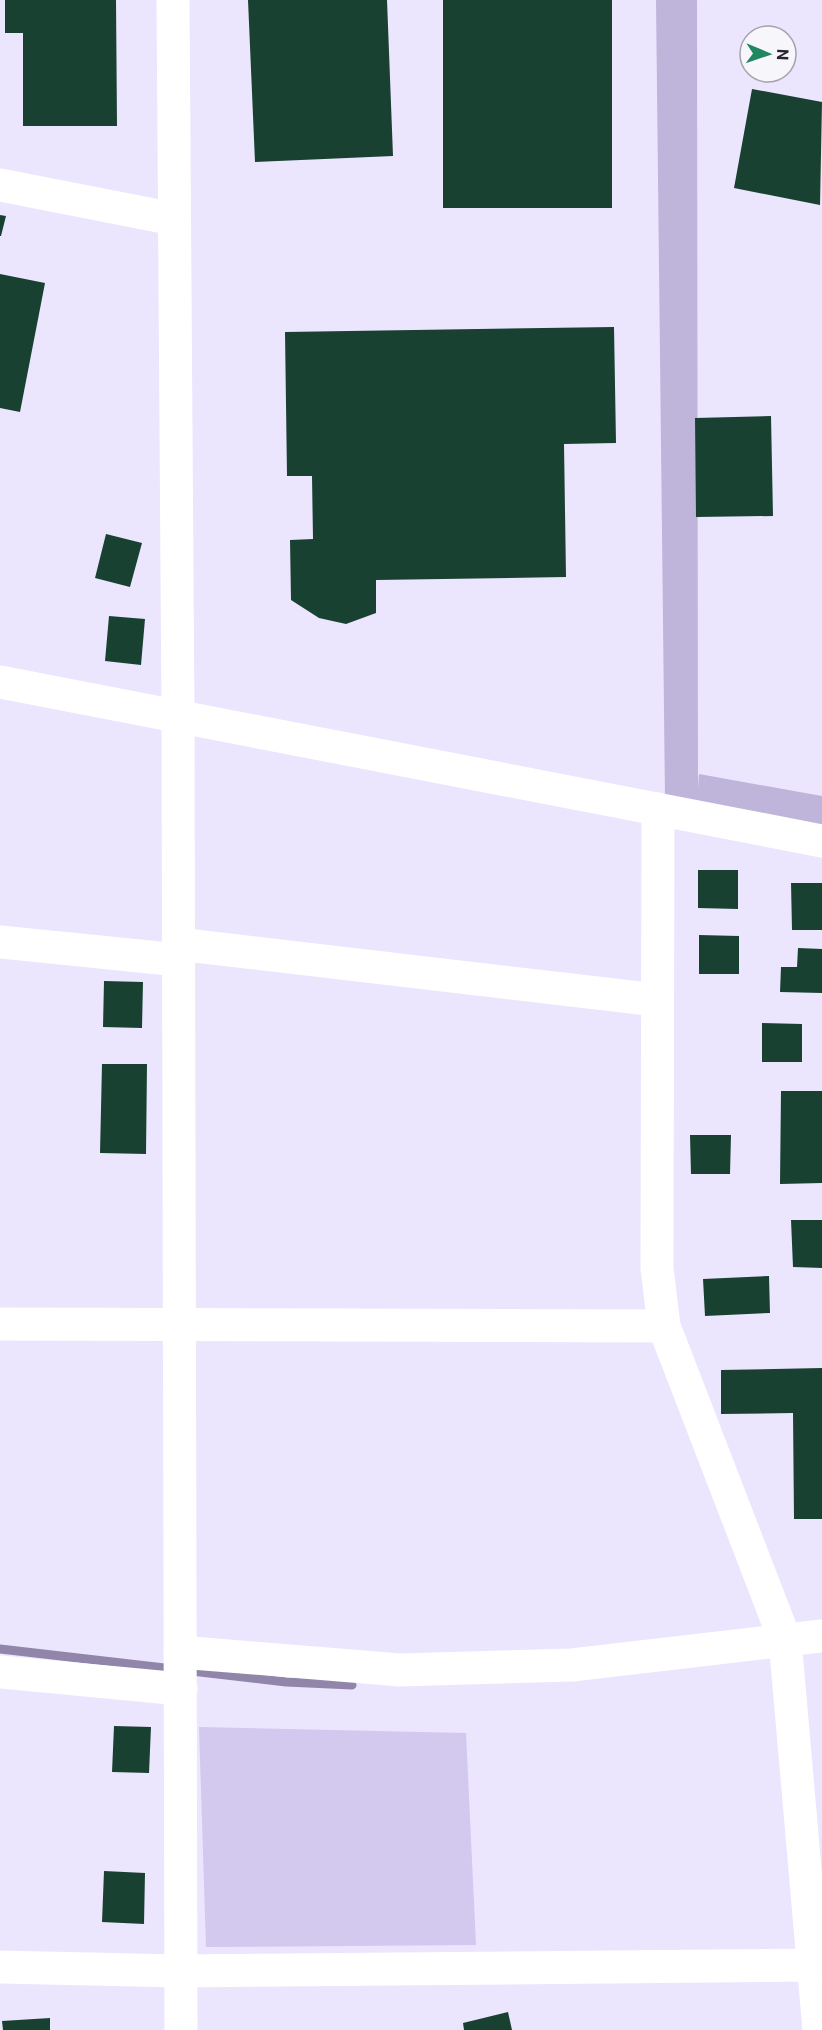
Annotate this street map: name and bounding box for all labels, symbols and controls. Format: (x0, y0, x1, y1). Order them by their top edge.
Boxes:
north arrow (738, 24, 798, 84)
text: N (773, 49, 792, 60)

